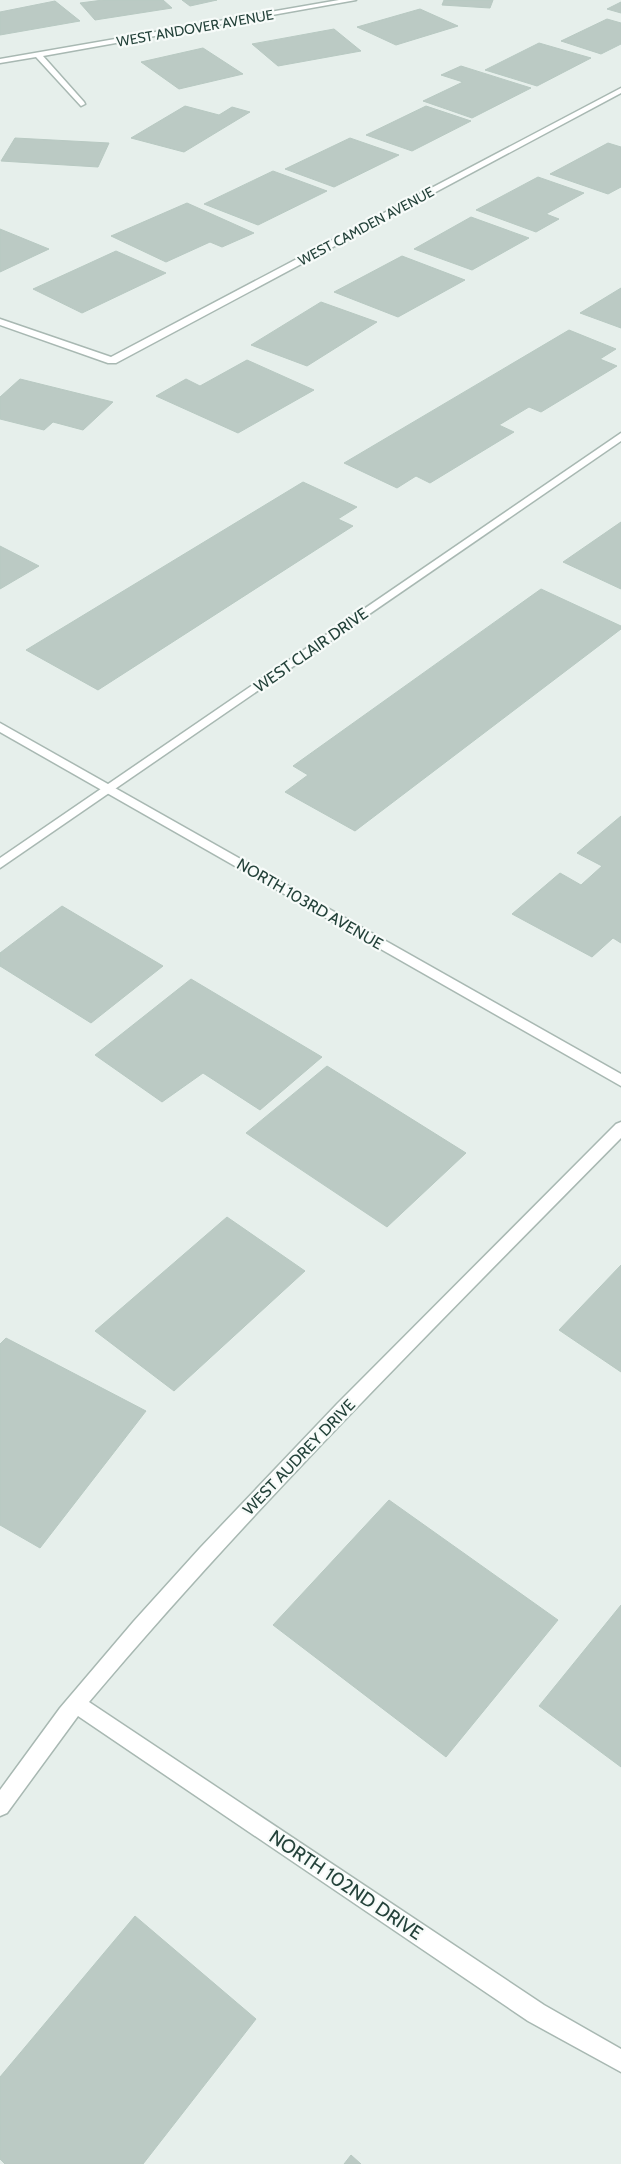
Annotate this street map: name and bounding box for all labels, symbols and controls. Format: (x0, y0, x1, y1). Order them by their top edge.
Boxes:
street label: WEST ANDOVER AVENUE (115, 5, 275, 51)
street label: WEST CAMDEN AVENUE (295, 182, 437, 269)
street label: WEST CLAIR DRIVE (250, 604, 372, 696)
street label: NORTH 103RD AVENUE (233, 854, 387, 954)
street label: WEST AUDREY DRIVE (239, 1395, 359, 1519)
street label: NORTH 102ND DRIVE (265, 1825, 427, 1945)

